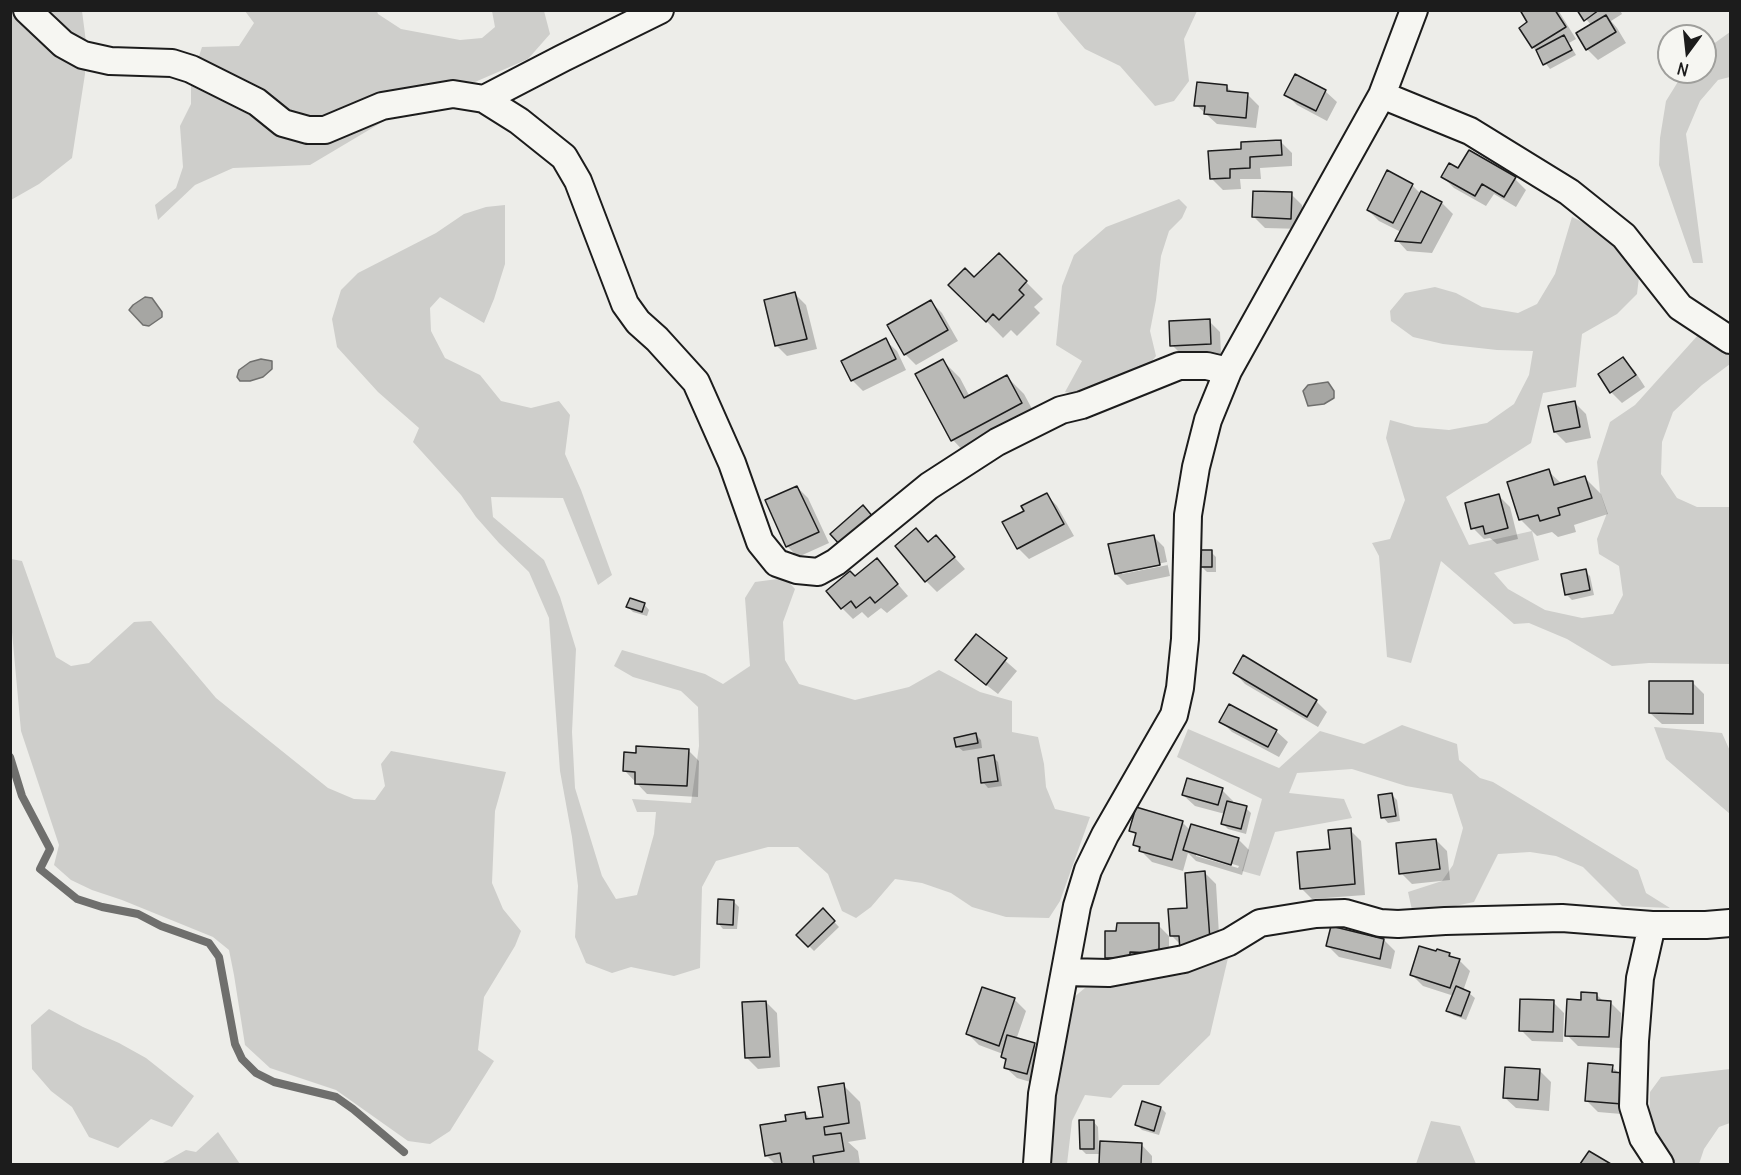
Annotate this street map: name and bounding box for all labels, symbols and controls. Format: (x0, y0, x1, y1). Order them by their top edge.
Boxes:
north arrow (1657, 24, 1717, 84)
text: N (1675, 58, 1691, 81)

